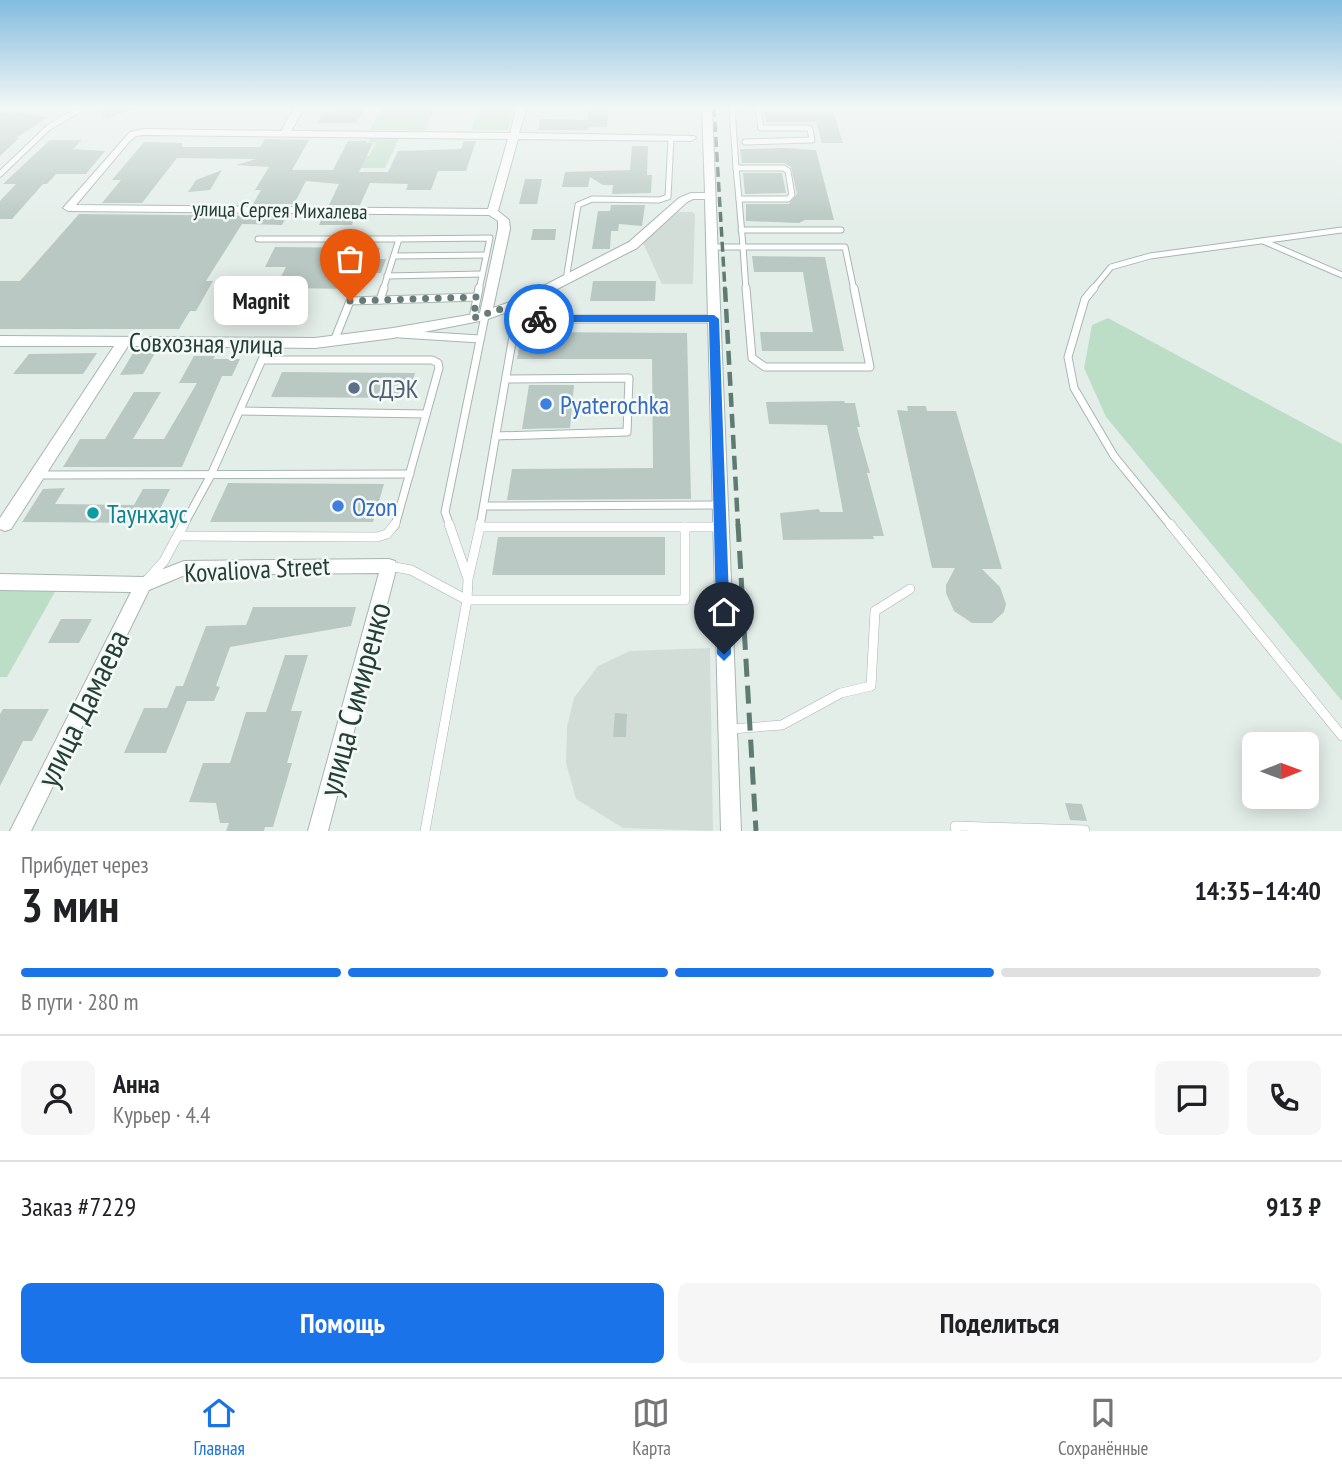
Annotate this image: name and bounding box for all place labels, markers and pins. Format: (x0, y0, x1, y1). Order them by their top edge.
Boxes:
pin (320, 229, 380, 301)
callout: Magnit (214, 276, 308, 326)
place label: СДЭК (368, 372, 419, 405)
marker: СДЭК (346, 380, 362, 396)
place label: Pyaterochka (560, 388, 669, 421)
marker: Pyaterochka (538, 396, 554, 412)
place label: Ozon (352, 490, 398, 523)
place label: Таунхаус (107, 497, 188, 530)
marker: Ozon (330, 498, 346, 514)
marker: Таунхаус (85, 505, 101, 521)
pin (694, 582, 754, 654)

